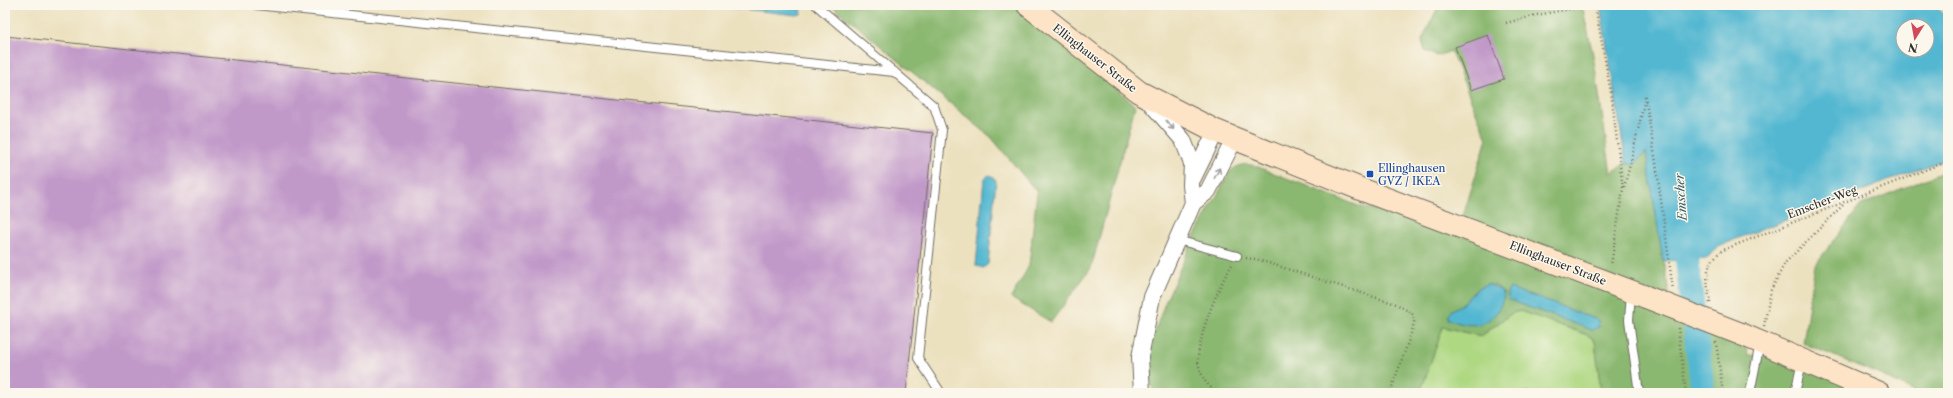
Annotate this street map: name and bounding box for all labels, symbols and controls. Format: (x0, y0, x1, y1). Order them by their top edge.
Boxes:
north arrow (1895, 18, 1935, 58)
street label: Ellinghauser Straße (1050, 21, 1140, 95)
text: N (1907, 40, 1919, 56)
one-way arrow (1165, 120, 1174, 131)
place label: Ellinghausen GVZ / IKEA (1378, 161, 1446, 188)
one-way arrow (1214, 168, 1221, 180)
marker: Ellinghausen GVZ / IKEA (1365, 169, 1375, 179)
water label: Emscher (1671, 172, 1690, 222)
street label: Emscher-Weg (1785, 182, 1859, 222)
street label: Ellinghauser Straße (1508, 238, 1608, 288)

